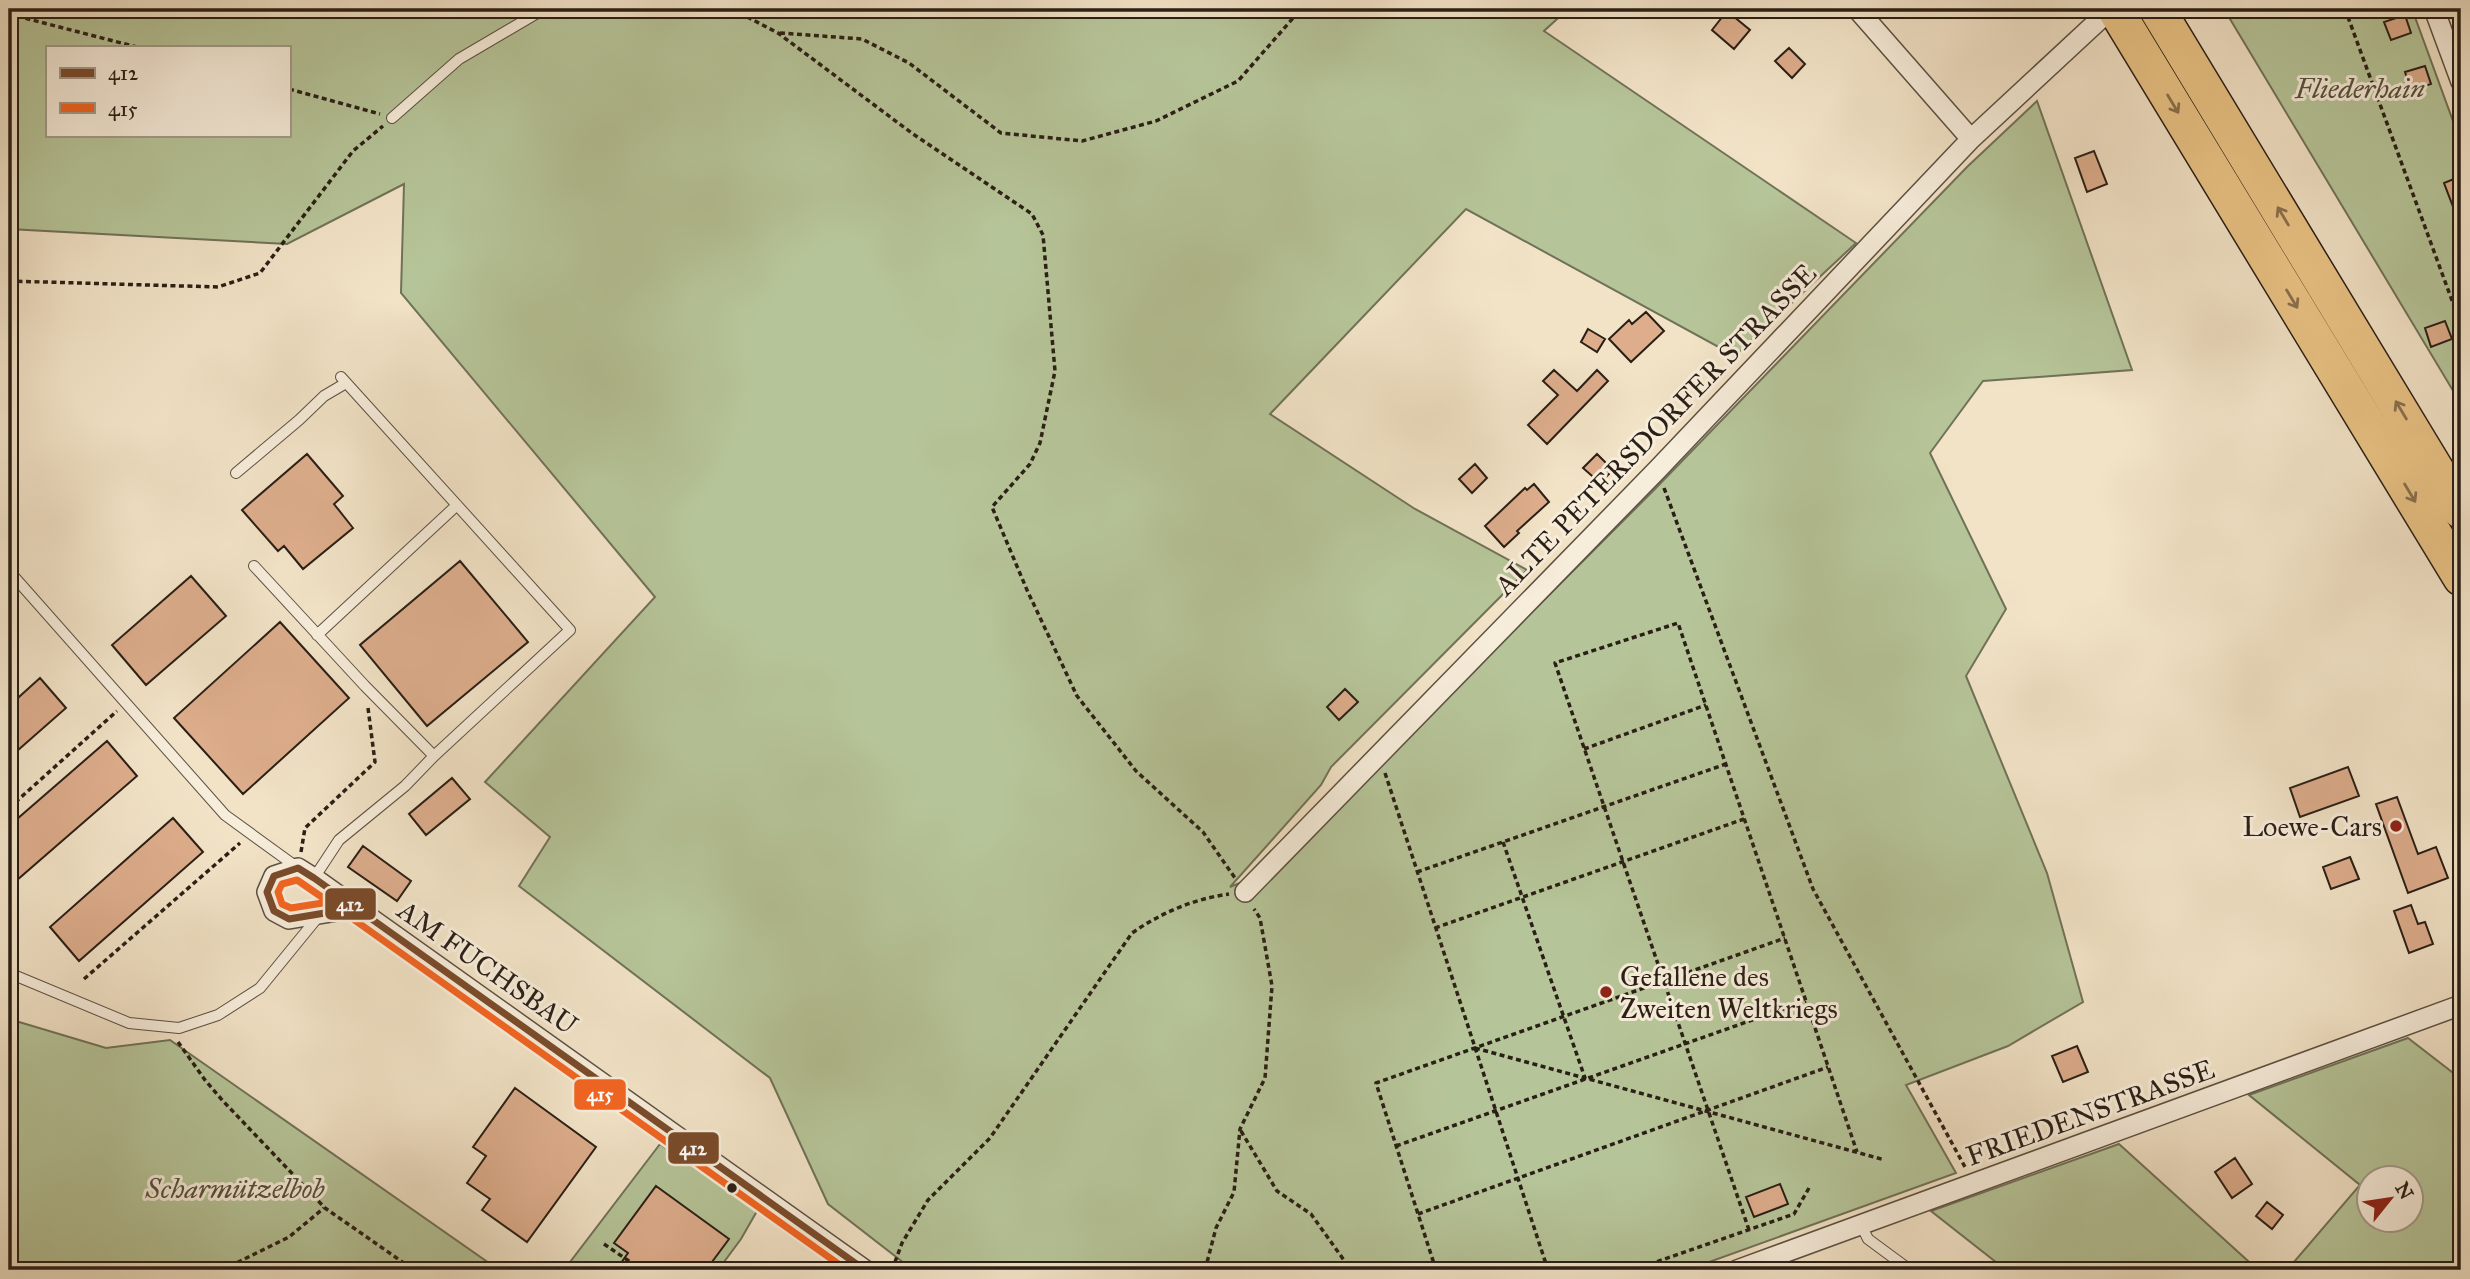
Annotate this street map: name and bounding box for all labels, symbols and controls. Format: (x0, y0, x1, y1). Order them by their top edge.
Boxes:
legend (46, 46, 290, 136)
text: 412 (108, 60, 139, 86)
park label: Fliederhain (2294, 71, 2425, 106)
one-way arrow (2167, 94, 2181, 114)
text: 415 (108, 96, 138, 122)
one-way arrow (2275, 206, 2289, 226)
street label: ALTE PETERSDORFER STRASSE (1486, 256, 1824, 603)
one-way arrow (2285, 288, 2299, 308)
one-way arrow (2393, 401, 2407, 421)
one-way arrow (2403, 483, 2417, 503)
place label: Loewe-Cars (2242, 809, 2382, 844)
marker: Loewe-Cars (2388, 818, 2404, 834)
line badge: 412 (324, 887, 377, 921)
street label: AM FUCHSBAU (390, 892, 585, 1043)
text: 412 (336, 893, 364, 917)
place label: Gefallene des Zweiten Weltkriegs (1620, 959, 1838, 1026)
marker: Gefallene des Zweiten Weltkriegs (1598, 984, 1614, 1000)
street label: FRIEDENSTRASSE (1961, 1051, 2219, 1174)
line badge: 415 (573, 1078, 627, 1111)
text: 415 (587, 1083, 614, 1107)
line badge: 412 (667, 1131, 720, 1165)
text: 412 (679, 1137, 707, 1161)
north arrow (2354, 1164, 2424, 1234)
park label: Scharmützelbob (144, 1171, 325, 1206)
text: N (2390, 1178, 2418, 1203)
unlabelled marker (725, 1181, 739, 1195)

